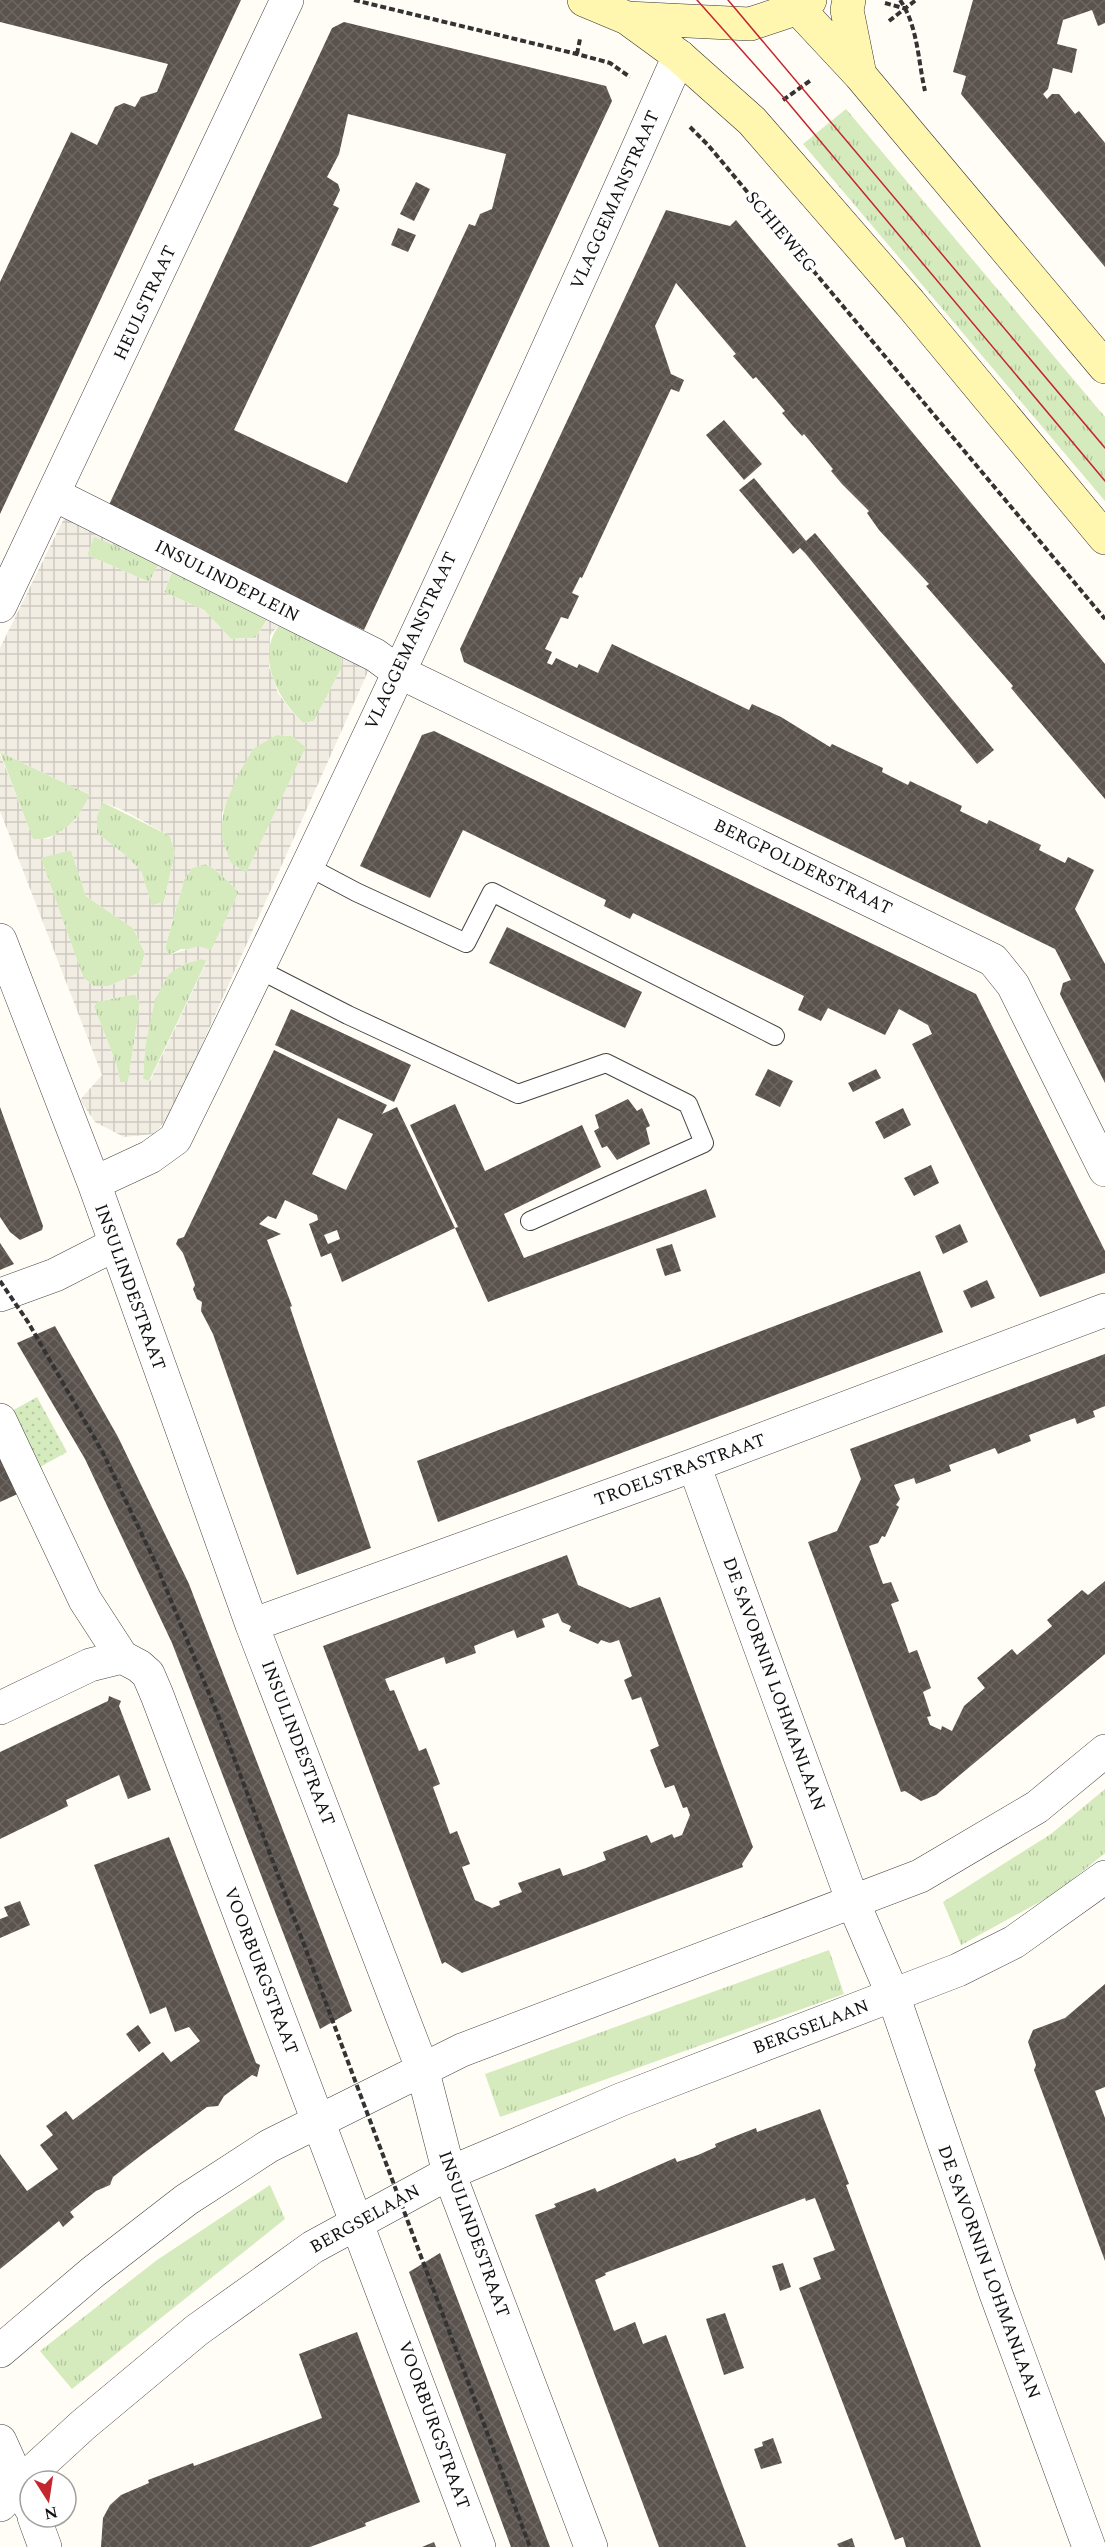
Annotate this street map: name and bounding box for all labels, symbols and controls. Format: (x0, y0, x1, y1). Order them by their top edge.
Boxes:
street label: VLAGGEMANSTRAAT (563, 106, 667, 294)
street label: SCHIEWEG (739, 185, 823, 279)
street label: HEULSTRAAT (107, 241, 183, 365)
street label: INSULINDEPLEIN (150, 533, 304, 629)
street label: VLAGGEMANSTRAAT (358, 548, 464, 734)
street label: BERGPOLDERSTRAAT (709, 812, 897, 922)
street label: INSULINDESTRAAT (87, 1200, 173, 1374)
street label: TROELSTRASTRAAT (591, 1426, 769, 1514)
street label: DE SAVORNIN LOHMANLAAN (715, 1553, 833, 1815)
street label: INSULINDESTRAAT (254, 1656, 342, 1830)
street label: VOORBURGSTRAAT (217, 1883, 305, 2059)
street label: BERGSELAAN (749, 1992, 873, 2062)
street label: DE SAVORNIN LOHMANLAAN (930, 2141, 1048, 2403)
street label: INSULINDESTRAAT (431, 2147, 517, 2321)
street label: BERGSELAAN (305, 2177, 425, 2261)
street label: VOORBURGSTRAAT (391, 2337, 477, 2513)
north arrow (18, 2469, 78, 2529)
text: N (42, 2500, 60, 2526)

